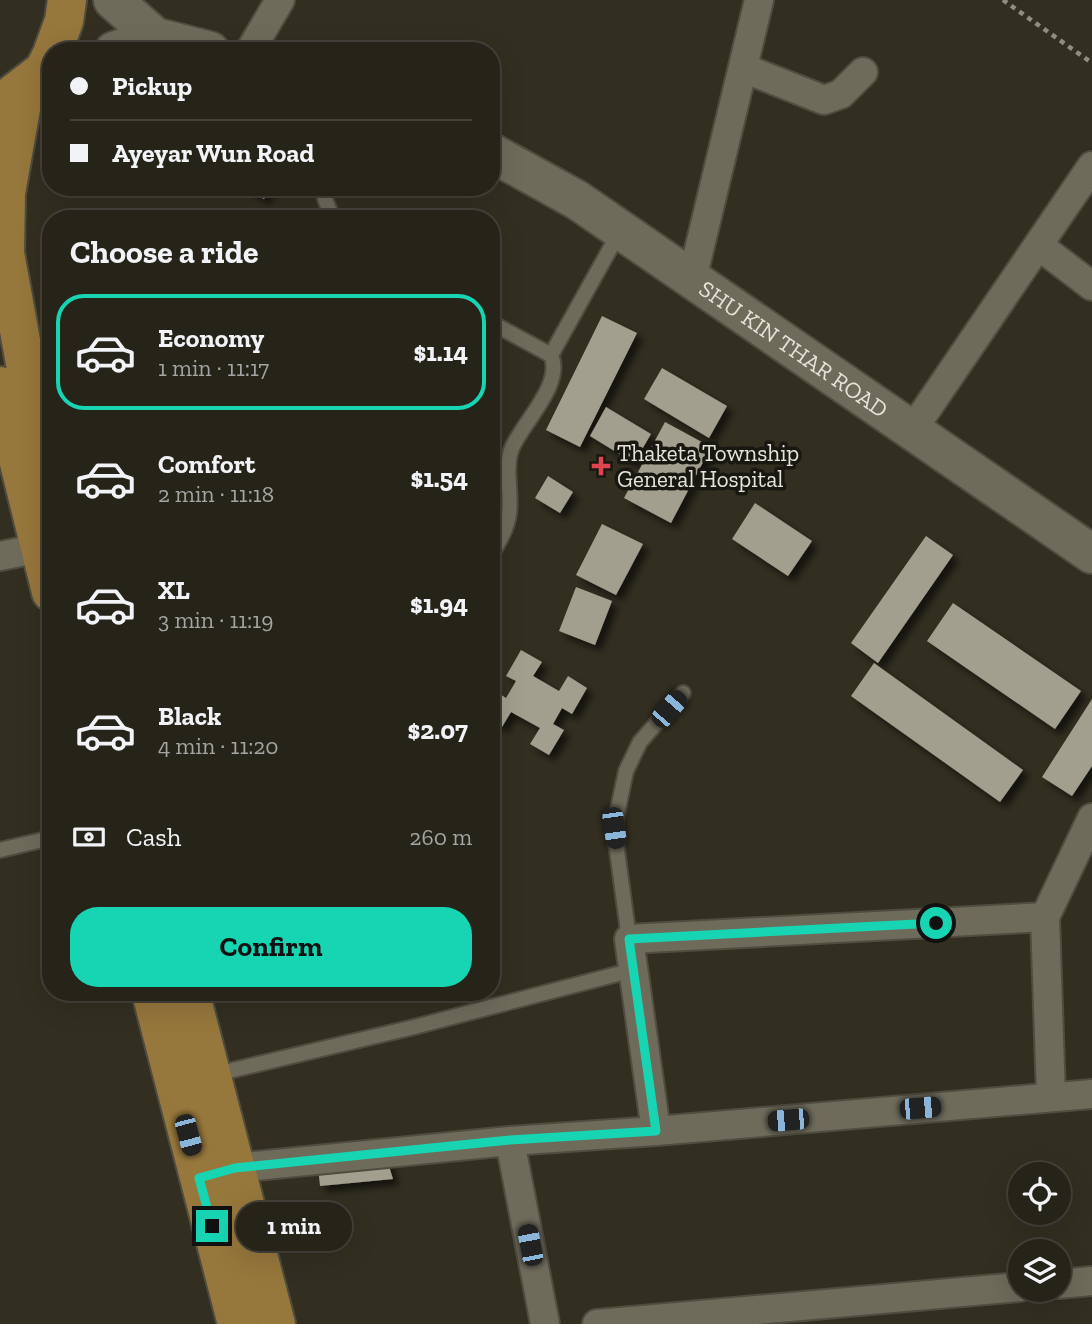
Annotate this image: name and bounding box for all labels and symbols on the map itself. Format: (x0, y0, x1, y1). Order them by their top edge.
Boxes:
street label: SHU KIN THAR ROAD (694, 274, 893, 423)
place label: Thaketa Township General Hospital (617, 439, 799, 493)
marker: Thaketa Township General Hospital (591, 456, 611, 476)
car (648, 686, 691, 732)
car (601, 806, 628, 850)
route start (920, 907, 952, 939)
car (899, 1096, 942, 1120)
car (767, 1108, 810, 1132)
car (173, 1112, 204, 1158)
callout: 1 min (236, 1202, 352, 1250)
route end (196, 1210, 228, 1242)
car (516, 1222, 545, 1268)

